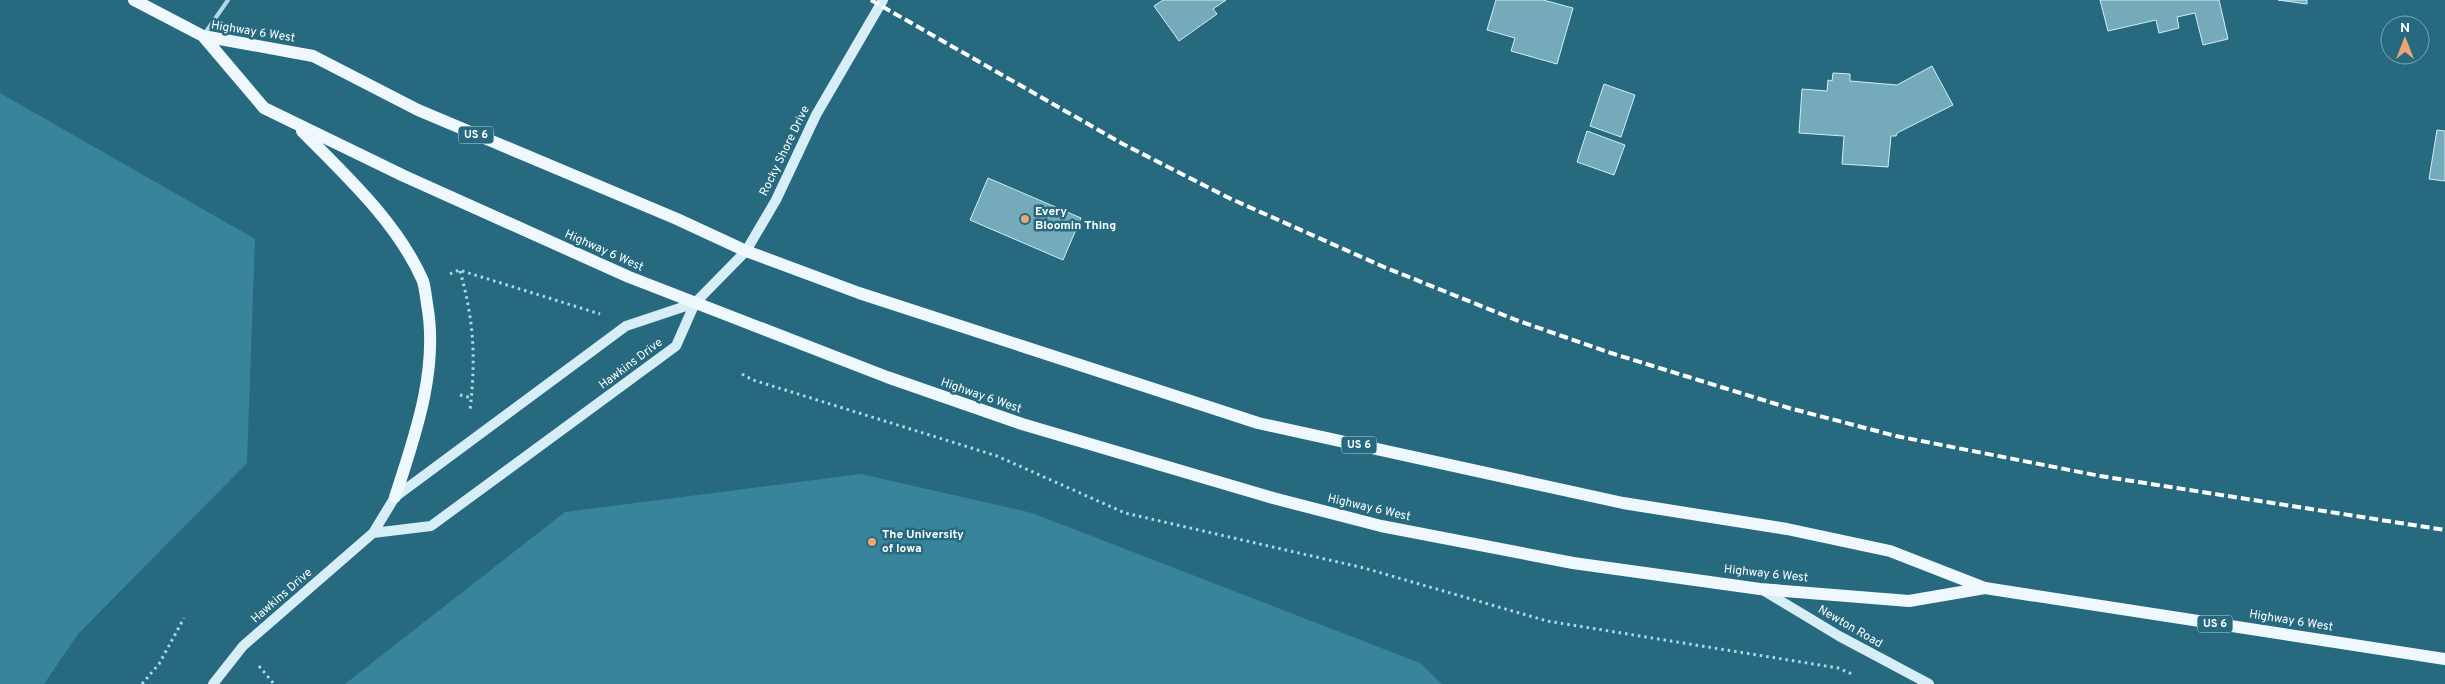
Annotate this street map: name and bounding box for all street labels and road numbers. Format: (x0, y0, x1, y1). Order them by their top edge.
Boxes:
street label: Highway 6 West (210, 17, 296, 47)
street label: Rocky Shore Drive (756, 103, 814, 199)
road number: US 6 (458, 126, 494, 144)
street label: Highway 6 West (562, 226, 646, 276)
street label: Hawkins Drive (596, 335, 666, 393)
street label: Highway 6 West (938, 375, 1024, 417)
road number: US 6 (1342, 436, 1376, 454)
street label: Highway 6 West (1326, 491, 1412, 525)
street label: Highway 6 West (1723, 562, 1809, 586)
street label: Hawkins Drive (248, 565, 316, 627)
street label: Newton Road (1815, 602, 1885, 652)
street label: Highway 6 West (2248, 606, 2334, 636)
road number: US 6 (2198, 616, 2232, 632)

